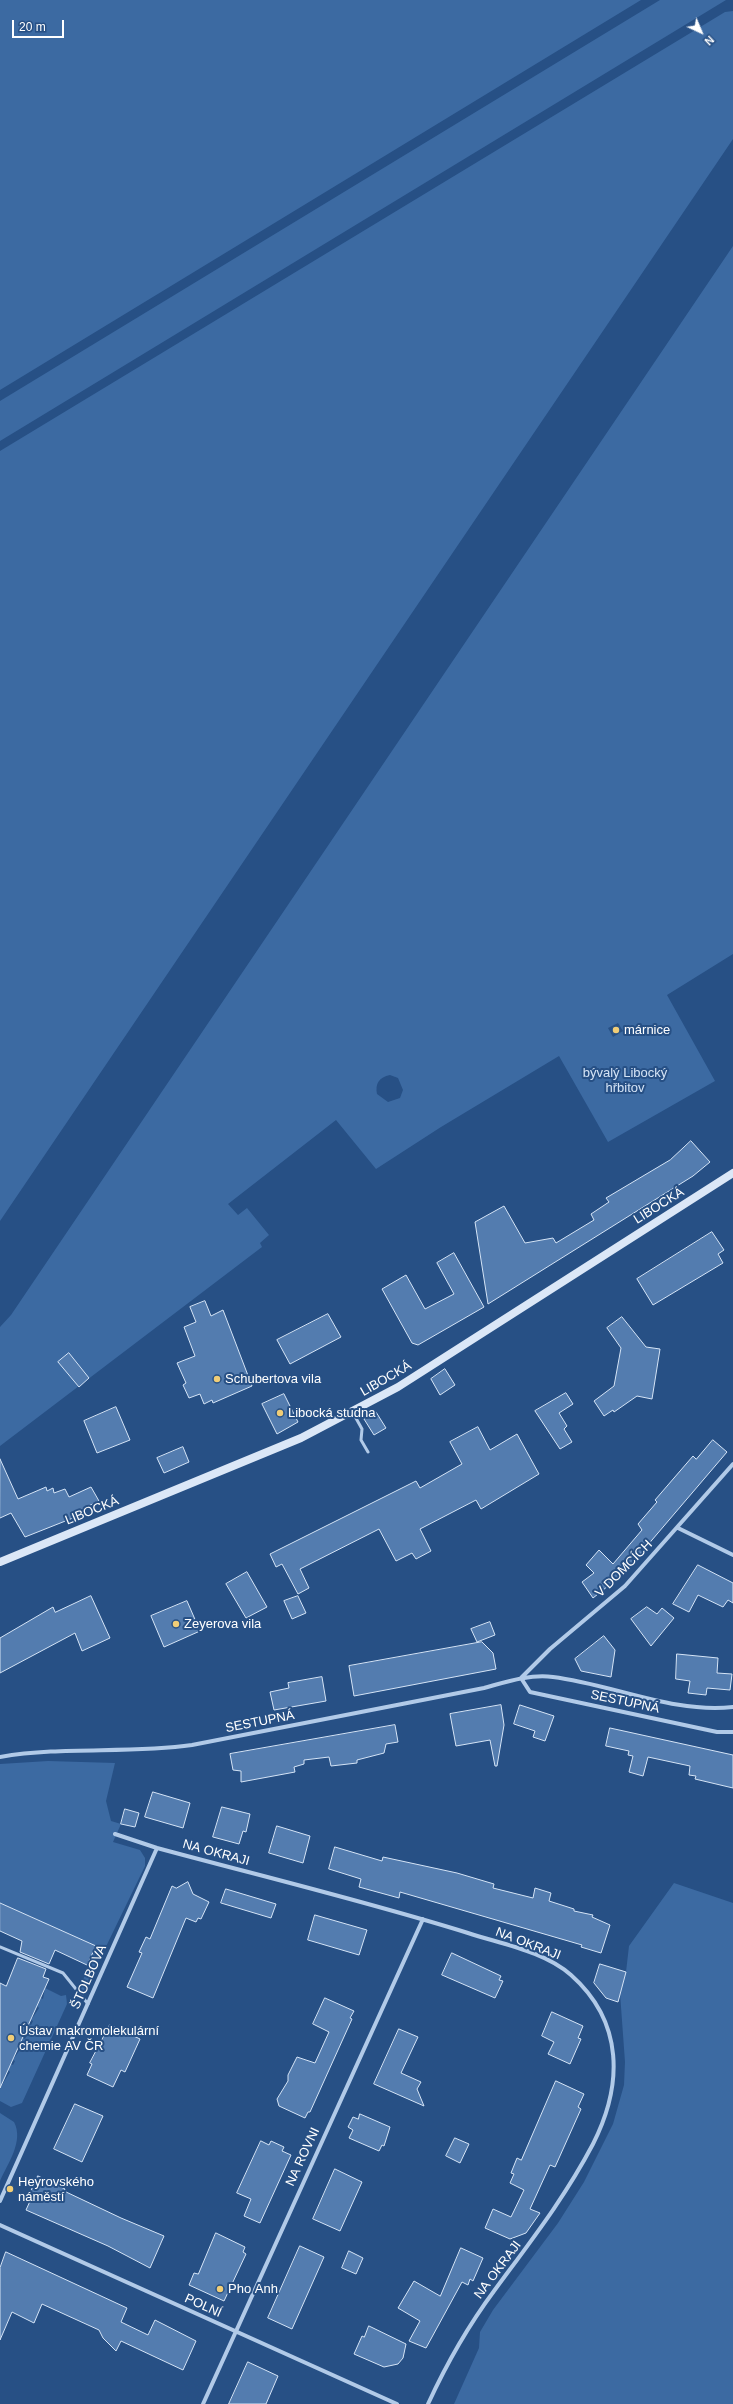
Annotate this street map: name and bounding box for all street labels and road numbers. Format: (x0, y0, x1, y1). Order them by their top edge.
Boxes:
street label: LIBOCKÁ (631, 1184, 687, 1228)
street label: LIBOCKÁ (358, 1358, 414, 1400)
street label: LIBOCKÁ (63, 1493, 121, 1529)
street label: V DOMCÍCH (592, 1537, 656, 1601)
street label: SESTUPNÁ (589, 1687, 661, 1717)
street label: SESTUPNÁ (224, 1708, 296, 1736)
street label: NA OKRAJI (181, 1837, 251, 1869)
street label: NA OKRAJI (493, 1924, 563, 1964)
street label: ŠTOLBOVA (68, 1942, 110, 2012)
street label: NA ROVNI (283, 2125, 323, 2189)
street label: NA OKRAJI (471, 2238, 525, 2302)
street label: POLNÍ (182, 2291, 224, 2321)

